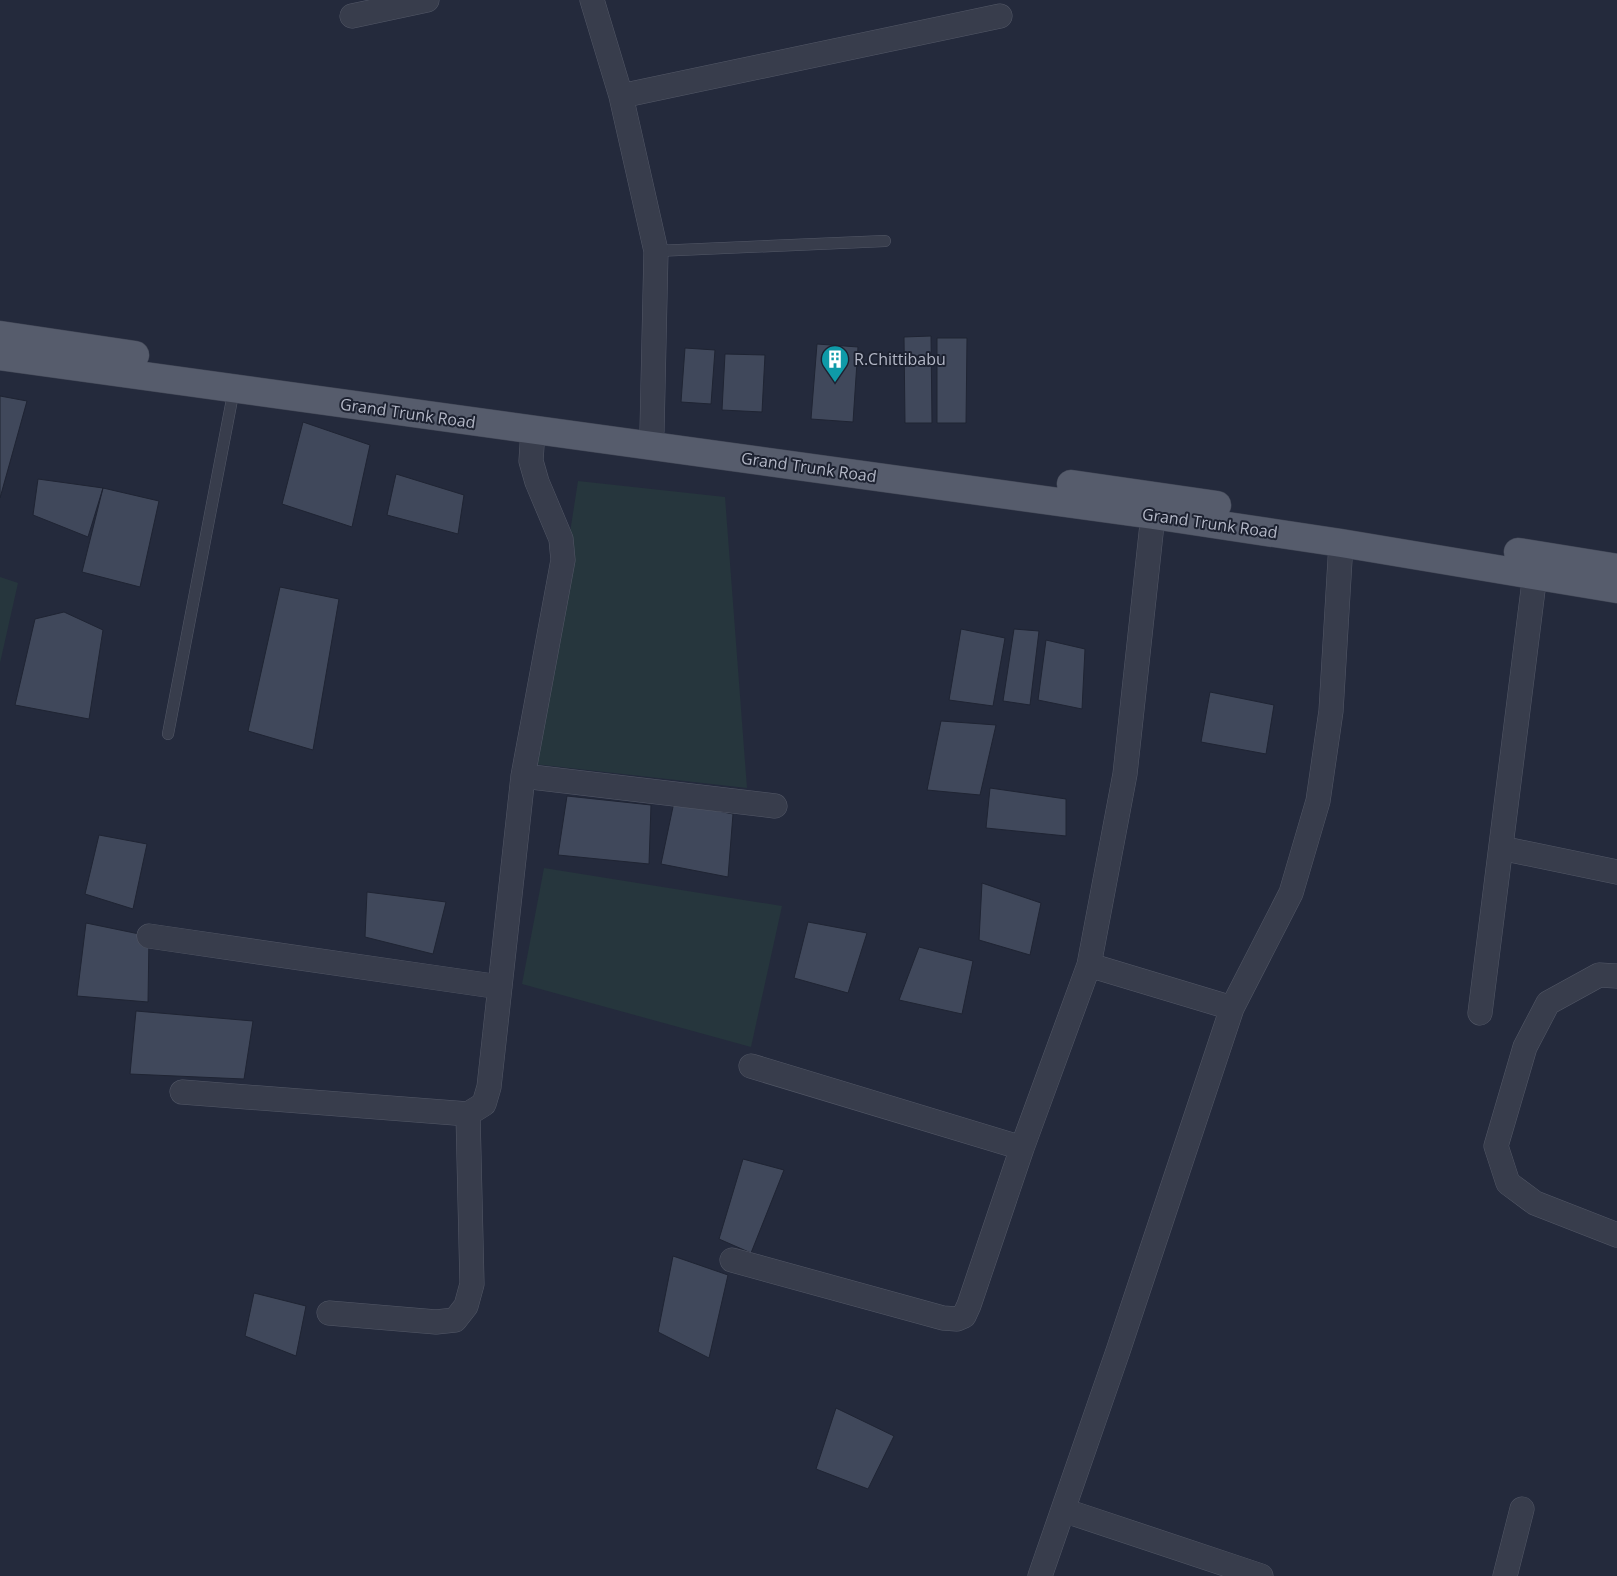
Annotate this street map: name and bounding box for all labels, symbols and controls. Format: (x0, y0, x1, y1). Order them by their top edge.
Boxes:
building icon: R.Chittibabu (820, 344, 850, 383)
place label: R.Chittibabu (854, 348, 946, 370)
street label: Grand Trunk Road (339, 393, 477, 433)
street label: Grand Trunk Road (740, 447, 878, 487)
street label: Grand Trunk Road (1141, 503, 1279, 543)

